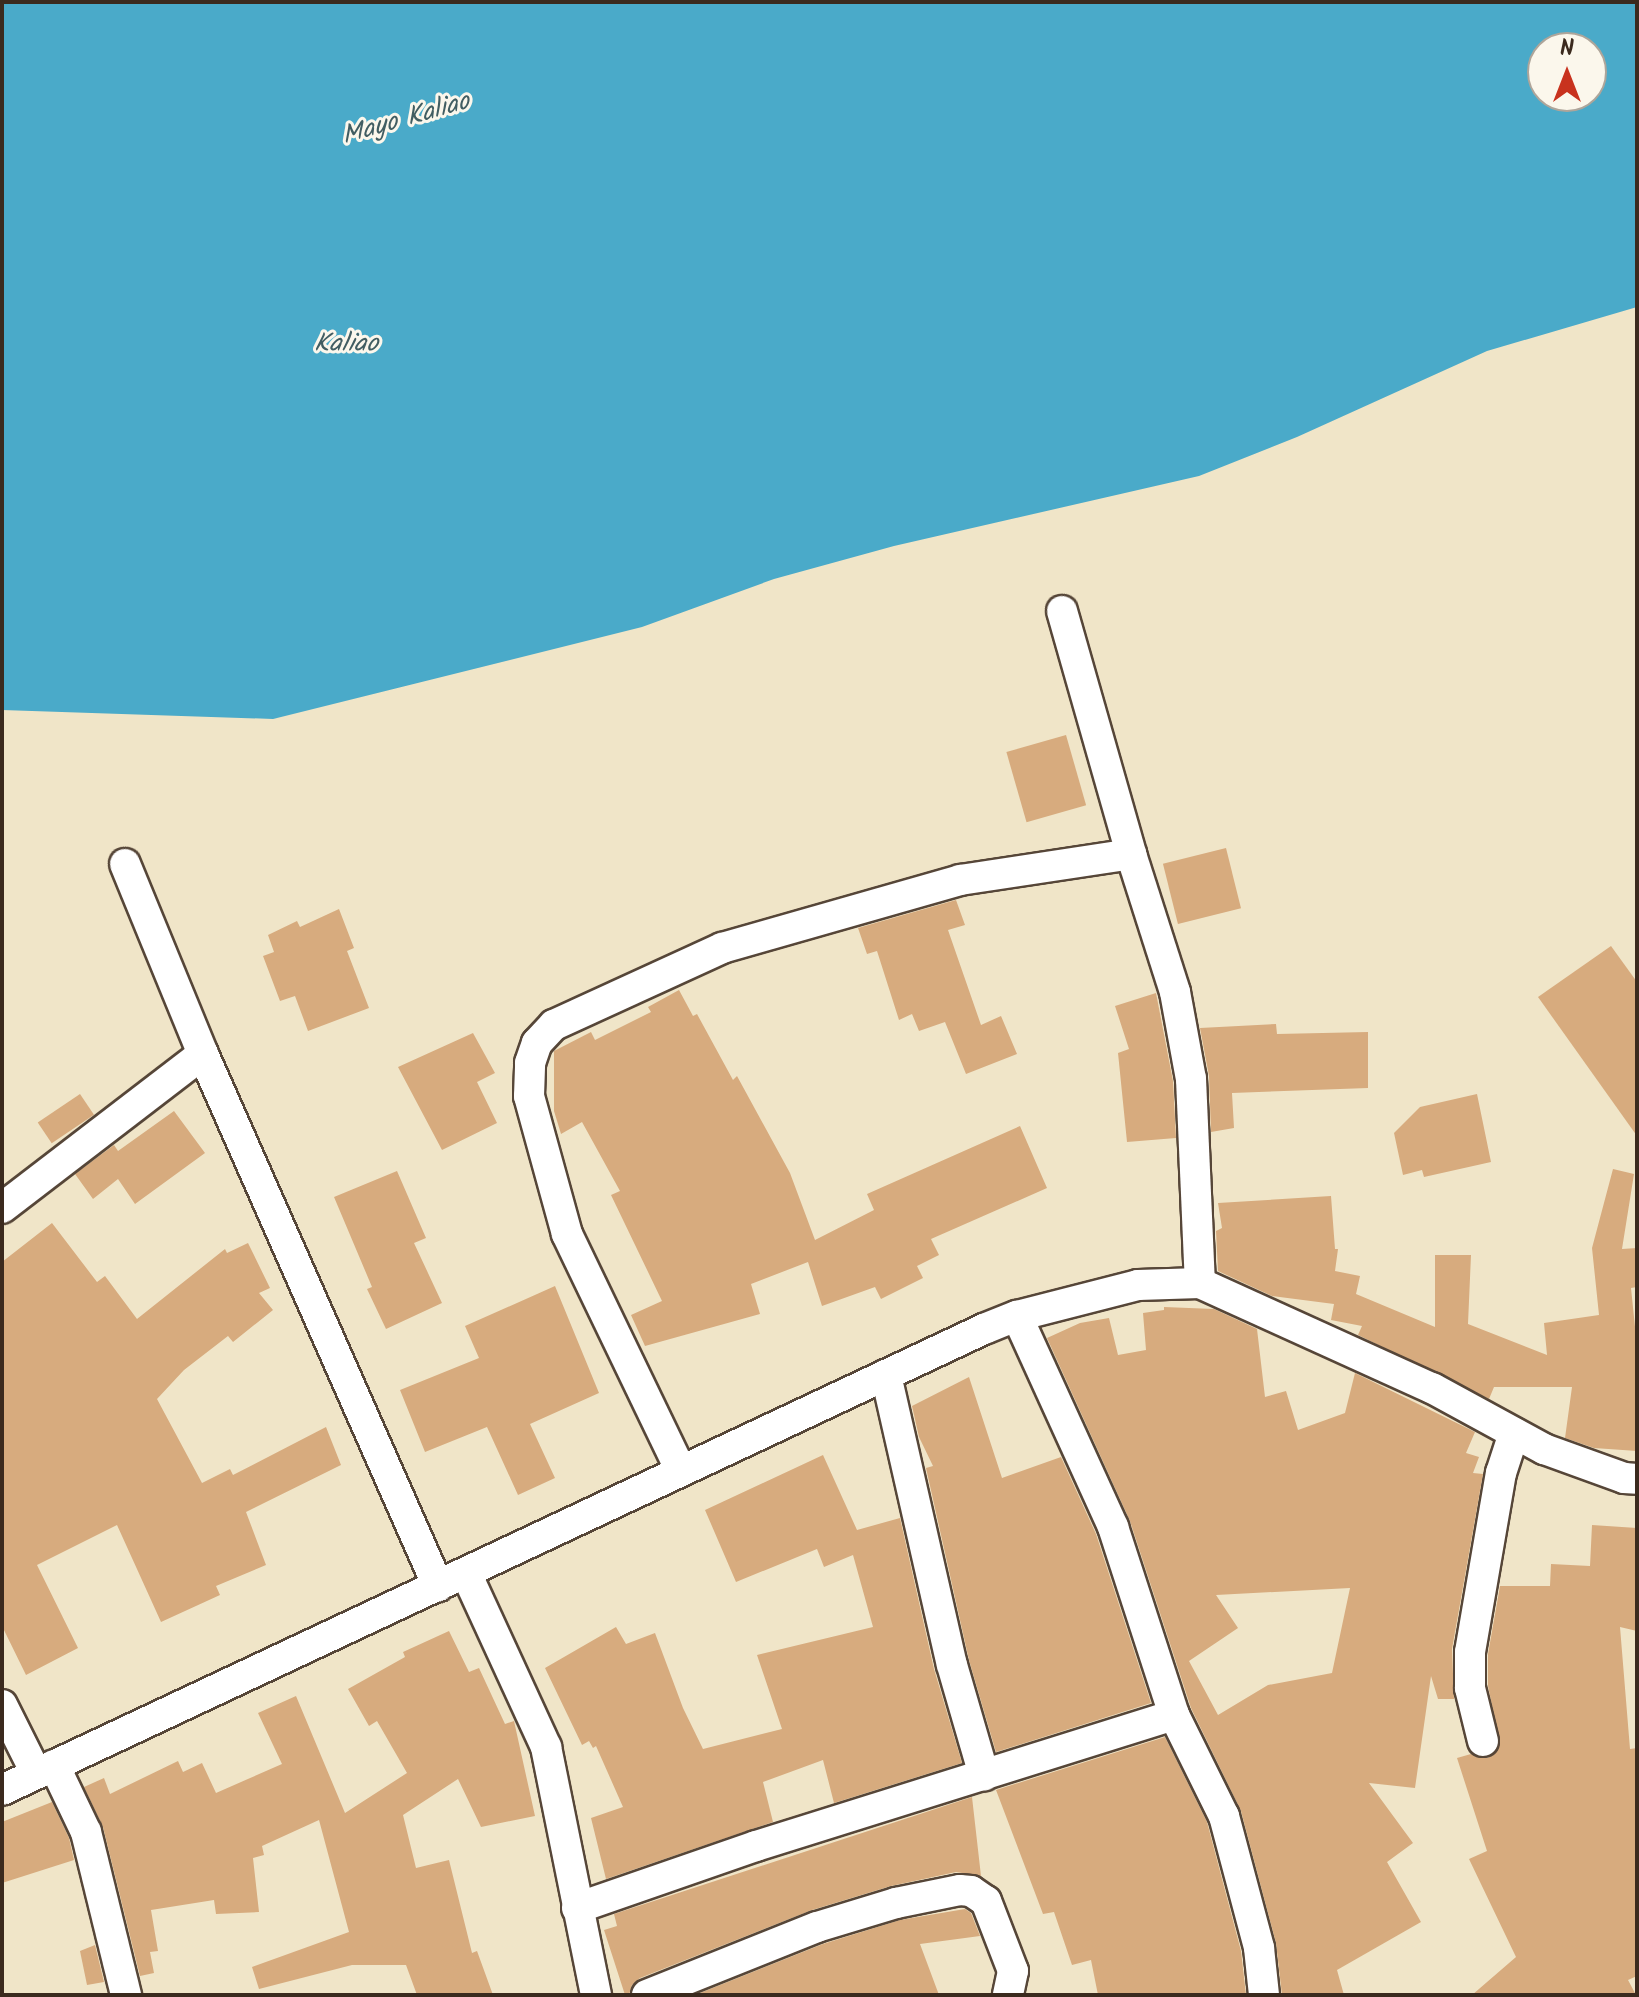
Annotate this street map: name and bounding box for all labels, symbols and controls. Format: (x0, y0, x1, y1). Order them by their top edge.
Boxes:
north arrow (1527, 32, 1607, 112)
text: N (1560, 32, 1574, 67)
water label: Mayo Kaliao (339, 87, 473, 153)
water label: Kaliao (314, 329, 378, 361)

